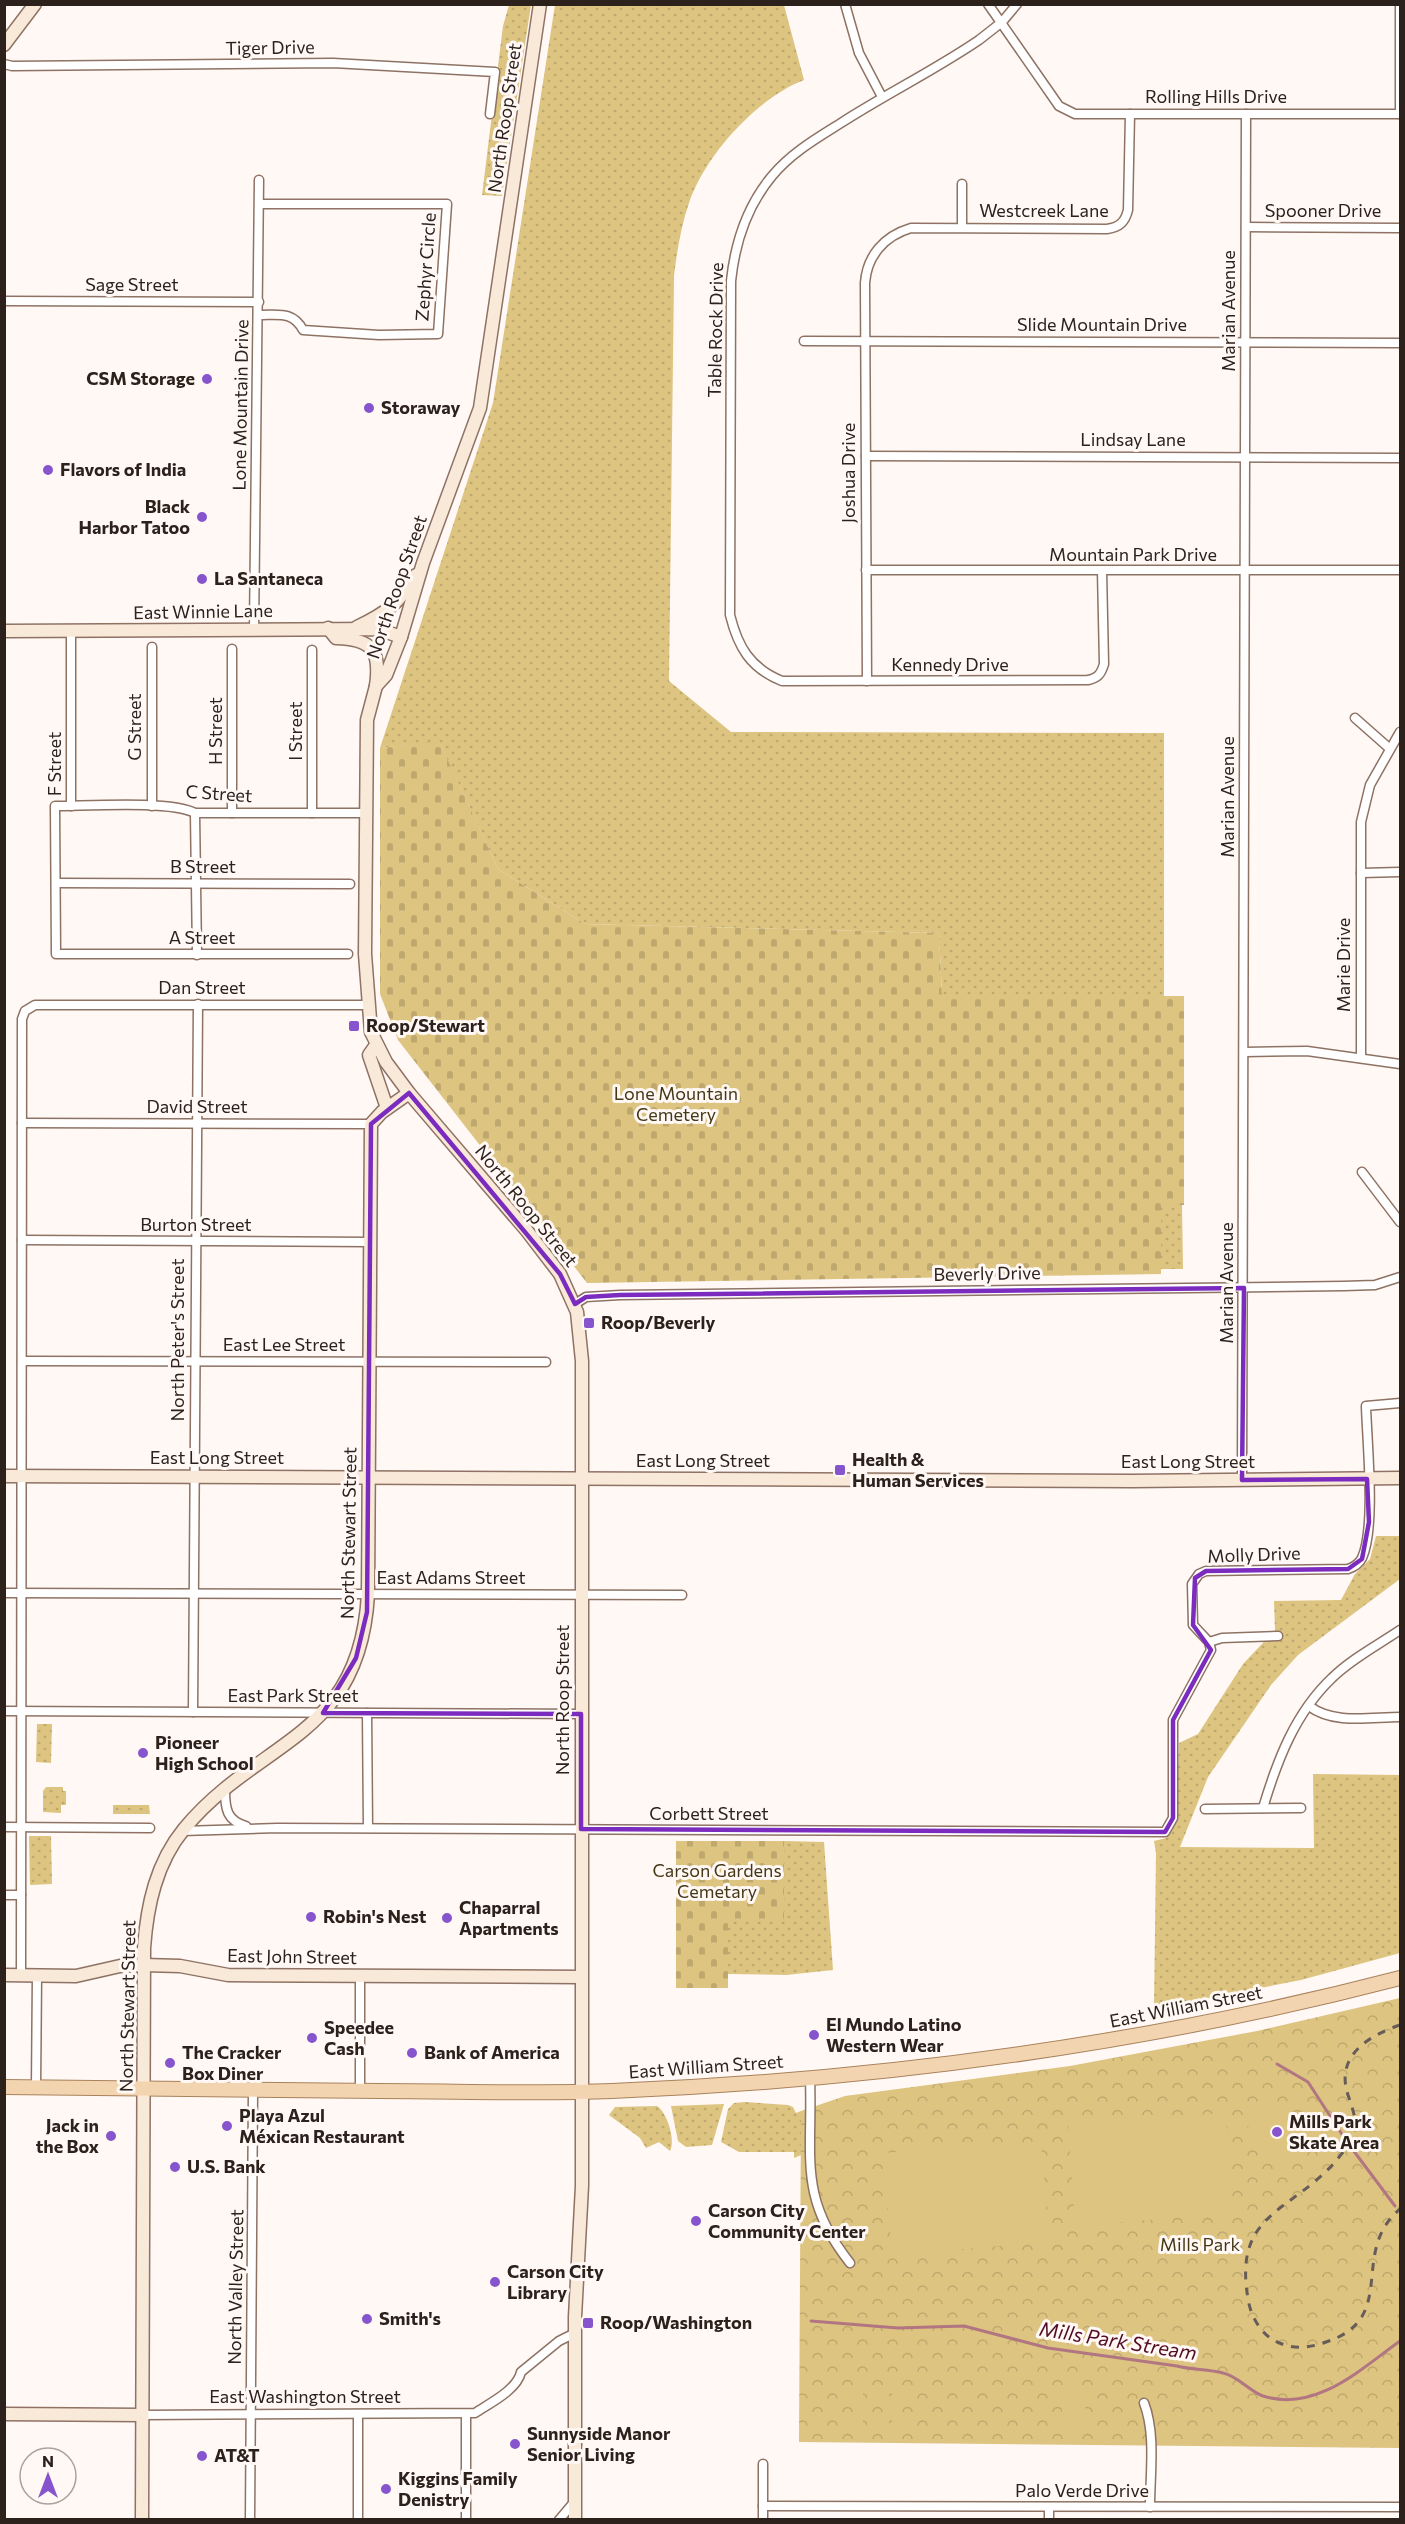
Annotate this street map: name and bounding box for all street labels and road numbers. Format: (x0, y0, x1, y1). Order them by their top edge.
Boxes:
street label: Tiger Drive (225, 35, 315, 59)
street label: North Roop Street (483, 42, 525, 194)
street label: Rolling Hills Drive (1145, 85, 1287, 107)
street label: Westcreek Lane (979, 199, 1109, 221)
street label: Spooner Drive (1265, 199, 1381, 221)
street label: Zephyr Circle (410, 212, 440, 322)
street label: Marian Avenue (1217, 250, 1239, 372)
street label: Table Rock Drive (703, 262, 727, 398)
street label: Sage Street (85, 273, 179, 295)
street label: Slide Mountain Drive (1017, 313, 1187, 335)
street label: Lone Mountain Drive (228, 319, 252, 491)
street label: Joshua Drive (837, 423, 859, 523)
street label: Lindsay Lane (1080, 428, 1186, 450)
street label: North Roop Street (361, 512, 431, 661)
street label: Mountain Park Drive (1049, 543, 1217, 565)
street label: East Winnie Lane (133, 599, 273, 623)
street label: Kennedy Drive (891, 653, 1009, 675)
street label: G Street (123, 693, 145, 761)
street label: H Street (204, 697, 226, 765)
street label: I Street (284, 701, 306, 761)
street label: F Street (43, 732, 65, 796)
street label: Marian Avenue (1216, 736, 1238, 858)
street label: C Street (185, 780, 253, 806)
street label: B Street (170, 855, 236, 877)
street label: Marie Drive (1332, 918, 1354, 1012)
street label: A Street (169, 926, 235, 948)
street label: Dan Street (158, 976, 246, 998)
street label: David Street (146, 1095, 248, 1117)
street label: North Roop Street (471, 1140, 583, 1271)
street label: Burton Street (140, 1213, 252, 1235)
street label: Marian Avenue (1215, 1222, 1237, 1344)
street label: North Peter's Street (166, 1258, 188, 1422)
street label: Beverly Drive (933, 1261, 1041, 1285)
street label: East Lee Street (223, 1333, 345, 1355)
street label: East Long Street (150, 1446, 284, 1468)
street label: North Stewart Street (336, 1447, 361, 1619)
street label: East Long Street (636, 1449, 770, 1471)
street label: East Long Street (1121, 1450, 1255, 1472)
street label: Molly Drive (1207, 1541, 1301, 1567)
street label: East Adams Street (376, 1566, 526, 1588)
street label: North Roop Street (551, 1625, 573, 1775)
street label: East Park Street (227, 1684, 359, 1706)
street label: Corbett Street (649, 1802, 769, 1824)
street label: North Stewart Street (115, 1920, 140, 2092)
street label: East John Street (227, 1944, 357, 1968)
street label: East William Street (1108, 1980, 1264, 2032)
street label: East William Street (628, 2050, 784, 2082)
street label: North Valley Street (223, 2209, 247, 2365)
street label: East Washington Street (209, 2385, 401, 2407)
street label: Palo Verde Drive (1015, 2479, 1149, 2501)

